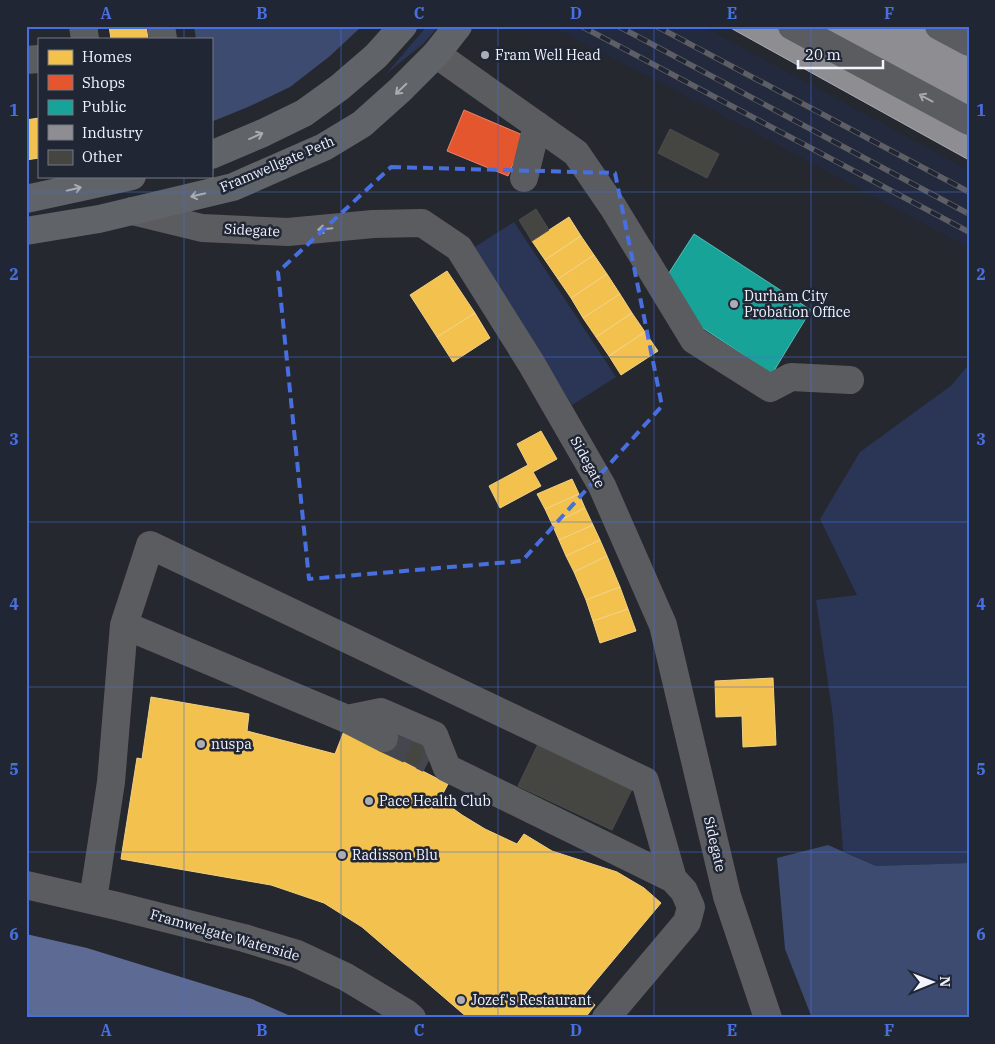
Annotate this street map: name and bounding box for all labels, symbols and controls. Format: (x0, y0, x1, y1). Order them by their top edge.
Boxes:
text: A (100, 3, 112, 23)
text: B (256, 3, 268, 23)
text: C (414, 3, 424, 23)
text: D (570, 3, 582, 23)
text: E (727, 3, 737, 23)
text: F (884, 3, 894, 23)
legend (38, 38, 212, 178)
scale bar (798, 38, 882, 70)
text: 20 m (805, 45, 841, 64)
place label: Fram Well Head (495, 46, 601, 64)
text: Homes (82, 47, 132, 66)
marker: Fram Well Head (479, 49, 491, 61)
text: Shops (82, 73, 125, 92)
one-way arrow (395, 83, 408, 95)
one-way arrow (918, 93, 933, 103)
text: Public (82, 97, 127, 116)
text: 1 (9, 100, 19, 120)
text: 1 (976, 100, 986, 120)
text: Industry (82, 123, 143, 142)
one-way arrow (248, 131, 263, 141)
street label: Framwellgate Peth (217, 132, 337, 196)
text: Other (82, 147, 122, 166)
one-way arrow (65, 184, 81, 193)
one-way arrow (191, 191, 207, 200)
street label: Sidegate (223, 220, 281, 240)
one-way arrow (317, 224, 333, 233)
text: 2 (9, 264, 19, 284)
text: 2 (976, 264, 986, 284)
place label: Durham City Probation Office (744, 287, 850, 321)
marker: Durham City Probation Office (728, 298, 740, 310)
text: 3 (9, 429, 19, 449)
text: 3 (976, 429, 986, 449)
street label: Sidegate (567, 433, 609, 491)
text: 4 (9, 594, 19, 614)
text: 4 (976, 594, 986, 614)
place label: nuspa (211, 735, 252, 753)
marker: nuspa (195, 738, 207, 750)
text: 5 (9, 759, 19, 779)
text: 5 (976, 759, 986, 779)
place label: Pace Health Club (379, 792, 491, 810)
marker: Pace Health Club (363, 795, 375, 807)
street label: Sidegate (700, 815, 730, 873)
place label: Radisson Blu (352, 846, 438, 864)
marker: Radisson Blu (336, 849, 348, 861)
street label: Framwelgate Waterside (148, 905, 302, 965)
text: 6 (9, 924, 19, 944)
text: 6 (976, 924, 986, 944)
north arrow (908, 956, 958, 1006)
text: N (936, 976, 954, 987)
place label: Jozef's Restaurant (471, 991, 591, 1009)
marker: Jozef's Restaurant (455, 994, 467, 1006)
text: A (100, 1020, 112, 1040)
text: B (256, 1020, 268, 1040)
text: C (414, 1020, 424, 1040)
text: D (570, 1020, 582, 1040)
text: E (727, 1020, 737, 1040)
text: F (884, 1020, 894, 1040)

